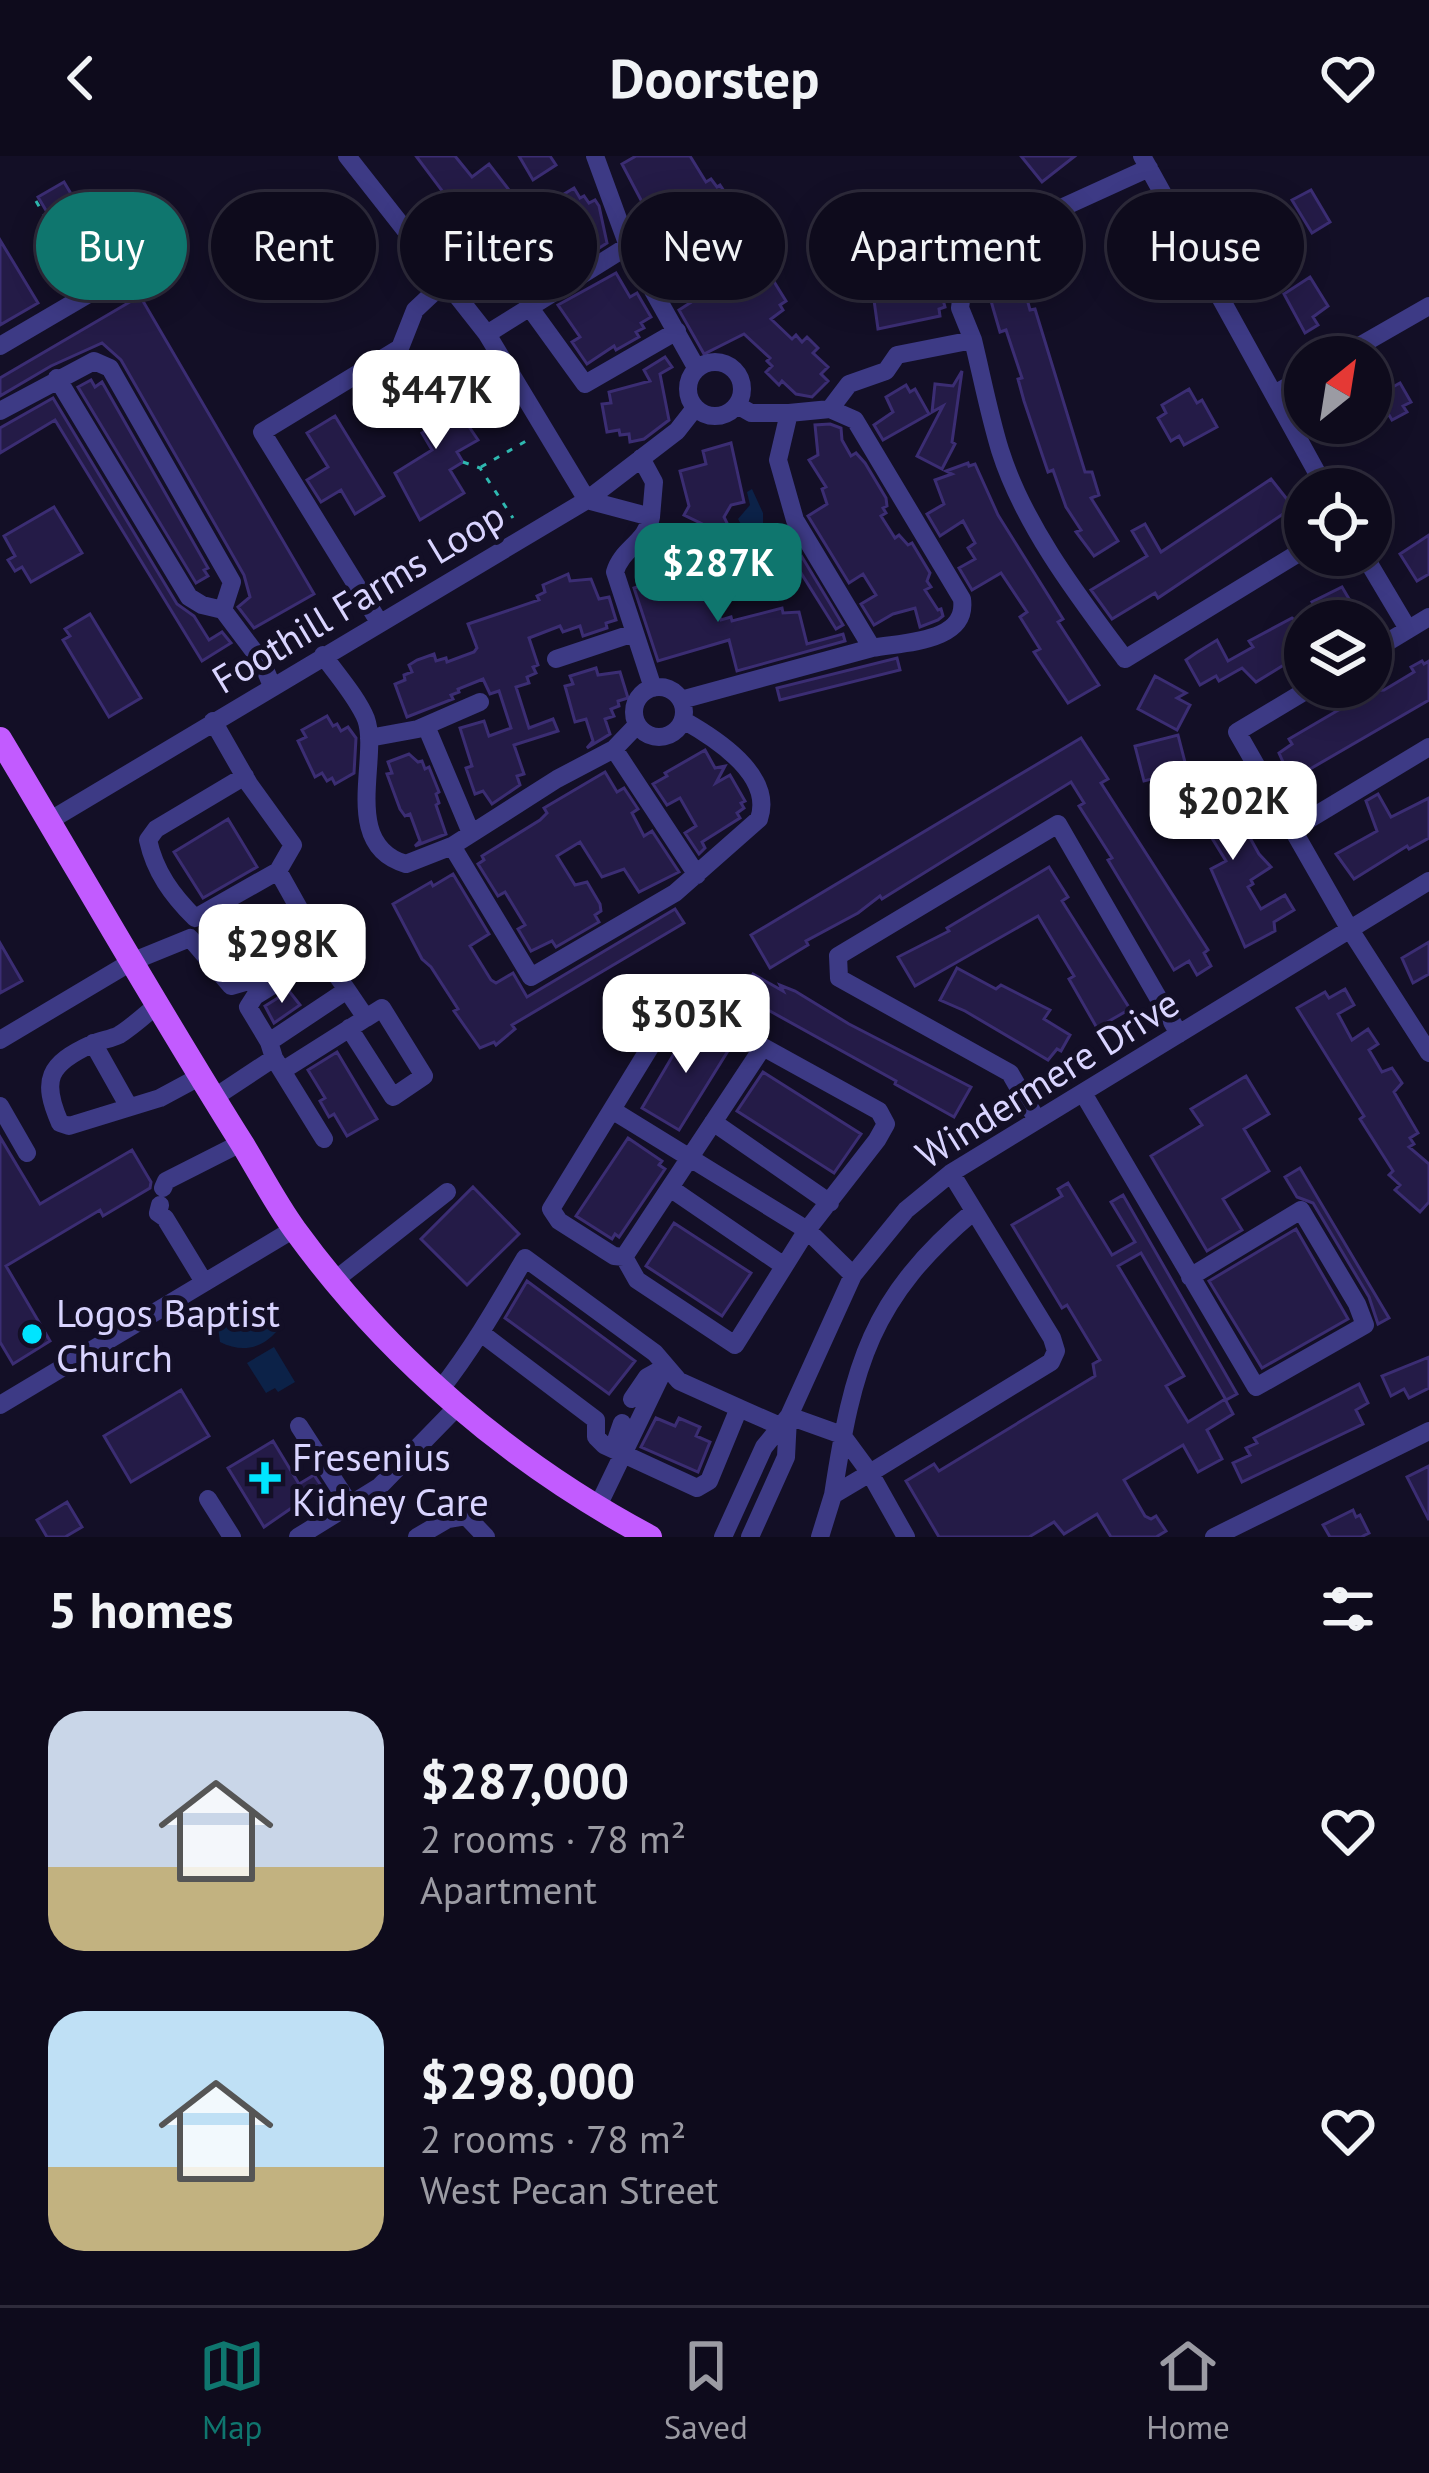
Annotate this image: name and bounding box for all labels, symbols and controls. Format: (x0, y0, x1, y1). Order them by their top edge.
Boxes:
text: Doorstep (610, 43, 819, 113)
icon: back (48, 45, 114, 111)
icon: heart (1315, 45, 1381, 111)
chip: Buy (36, 192, 187, 300)
chip: Rent (211, 192, 376, 300)
chip: Filters (400, 192, 597, 300)
chip: New (621, 192, 785, 300)
chip: Apartment (809, 192, 1083, 300)
chip: House (1107, 192, 1304, 300)
north arrow (1284, 336, 1392, 444)
map controls (1284, 336, 1392, 708)
pin: $447K (352, 350, 520, 452)
text: $447K (380, 363, 492, 414)
button: locate (1284, 468, 1392, 576)
street label: Foothill Farms Loop (202, 490, 514, 704)
pin: $287K (634, 523, 802, 625)
text: $287K (662, 536, 774, 587)
button: layers (1284, 600, 1392, 708)
pin: $202K (1149, 761, 1317, 863)
text: $202K (1177, 774, 1289, 825)
pin: $298K (198, 904, 366, 1006)
text: $298K (226, 917, 338, 968)
pin: $303K (602, 974, 770, 1076)
street label: Windermere Drive (906, 977, 1188, 1179)
text: $303K (630, 987, 742, 1038)
place label: Logos Baptist Church (56, 1287, 280, 1383)
marker: Logos Baptist Church (19, 1321, 45, 1347)
place label: Fresenius Kidney Care (292, 1431, 489, 1527)
marker: Fresenius Kidney Care (249, 1462, 281, 1494)
text: 5 homes (48, 1576, 234, 1642)
icon: filters (1315, 1576, 1381, 1642)
text: $287,000 (420, 1747, 629, 1813)
icon: home (144, 1759, 288, 1903)
icon: heart (1315, 1798, 1381, 1864)
text: 2 rooms · 78 m² (420, 1813, 686, 1864)
text: Apartment (420, 1864, 597, 1915)
text: $298,000 (420, 2047, 635, 2113)
icon: home (144, 2059, 288, 2203)
icon: heart (1315, 2098, 1381, 2164)
text: 2 rooms · 78 m² (420, 2113, 686, 2164)
text: West Pecan Street (420, 2164, 719, 2215)
tab: Map (199, 2333, 265, 2448)
tab: Saved (664, 2333, 748, 2448)
tab: Home (1146, 2333, 1230, 2448)

